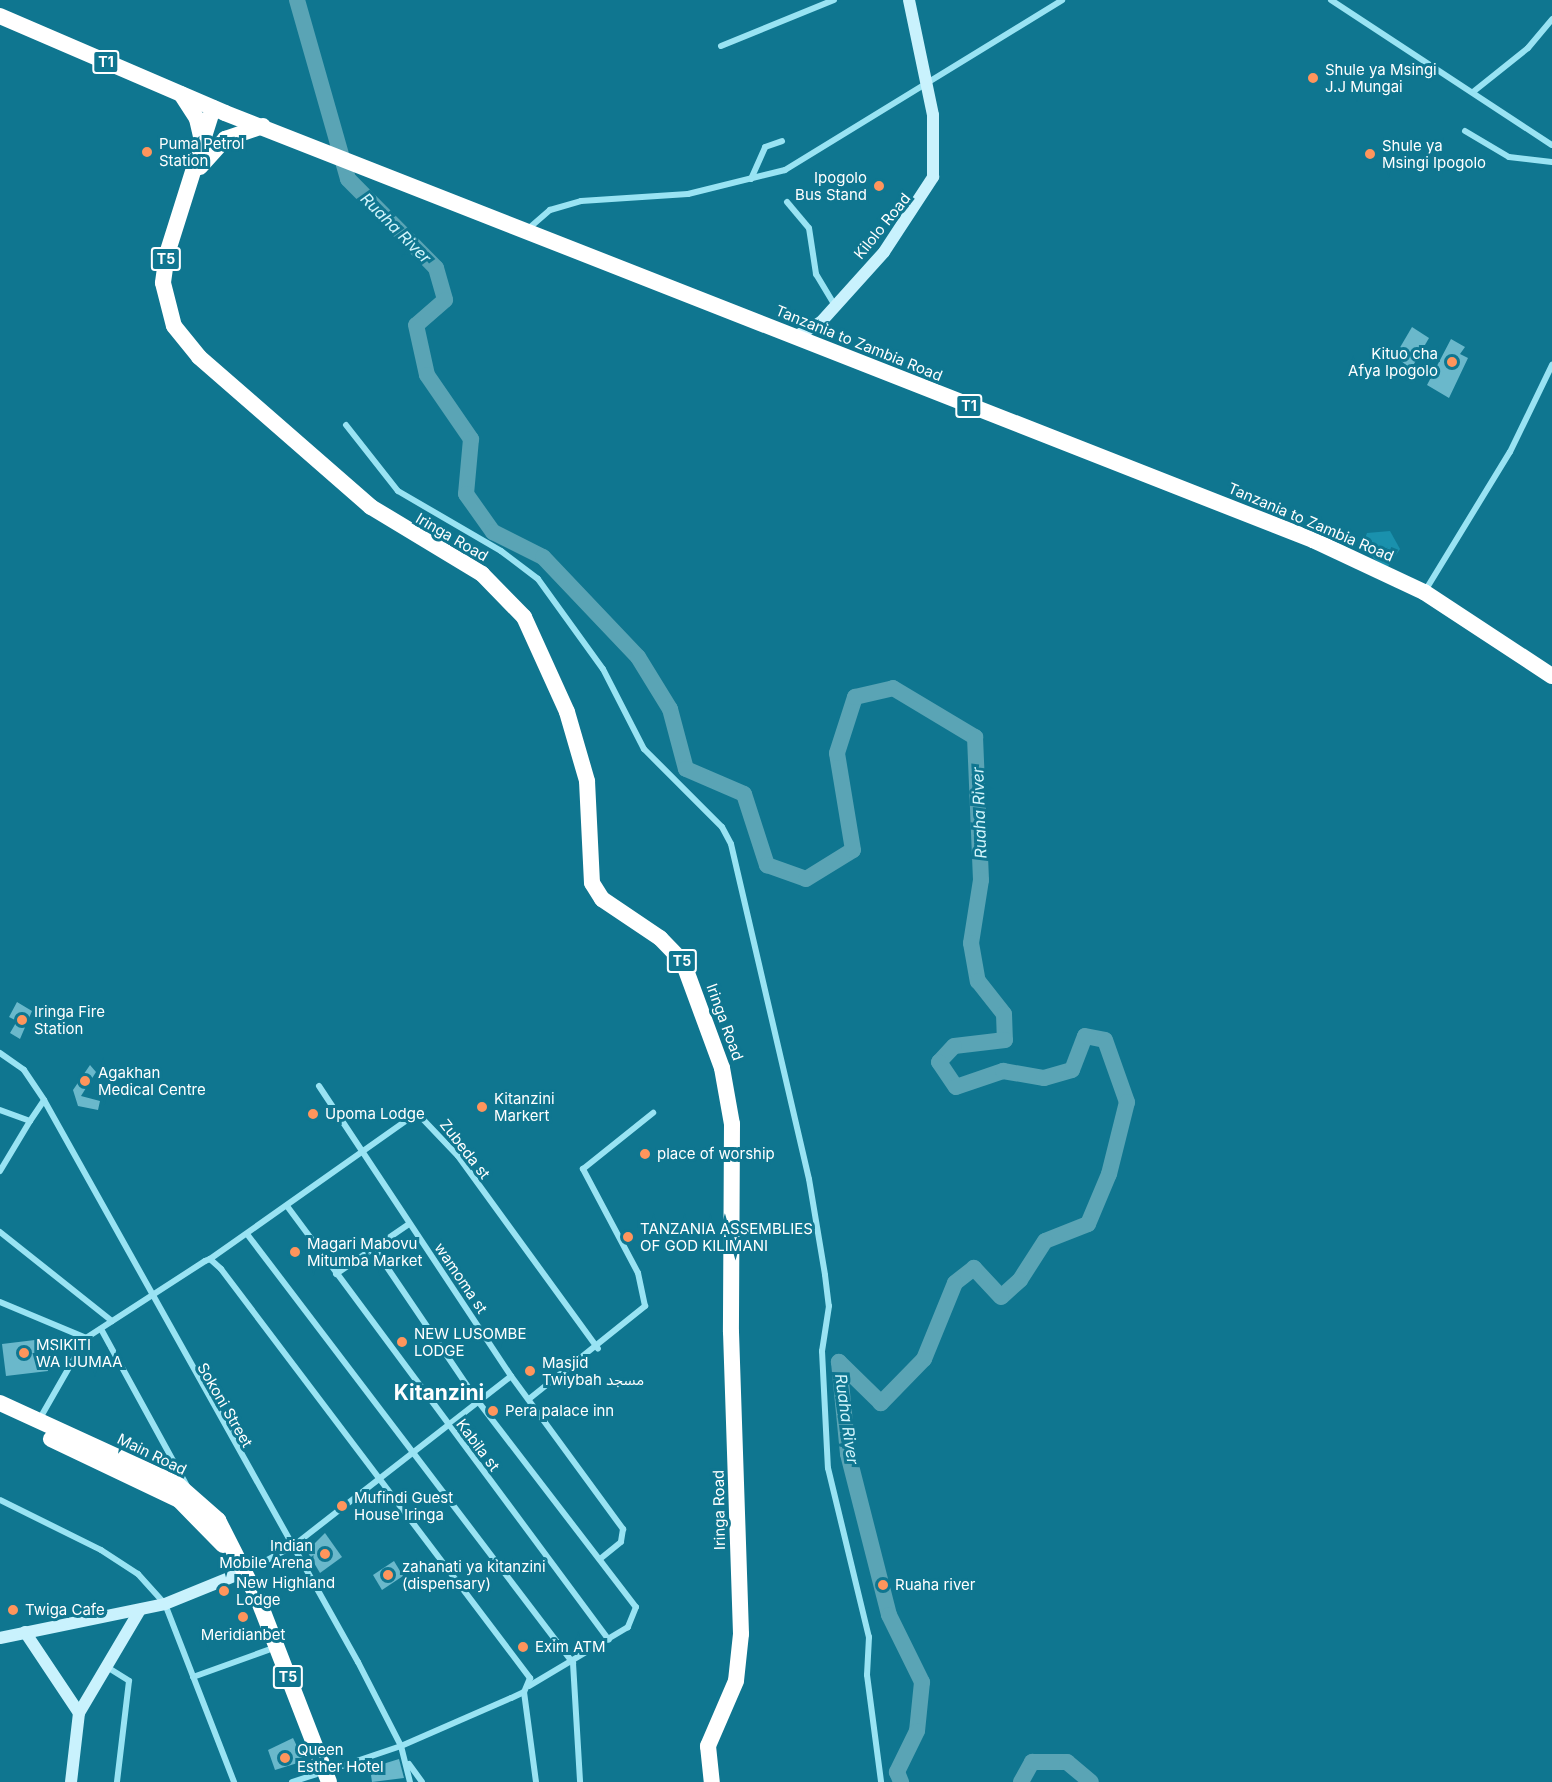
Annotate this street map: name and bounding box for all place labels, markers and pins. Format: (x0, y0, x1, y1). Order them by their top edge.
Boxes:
place label: Shule ya Msingi J.J Mungai (1325, 60, 1437, 95)
marker: Shule ya Msingi J.J Mungai (1306, 71, 1320, 85)
place label: Puma Petrol Station (159, 134, 244, 169)
place label: Shule ya Msingi Ipogolo (1382, 136, 1486, 171)
marker: Puma Petrol Station (140, 145, 154, 159)
marker: Shule ya Msingi Ipogolo (1363, 147, 1377, 161)
place label: Ipogolo Bus Stand (795, 168, 867, 203)
marker: Ipogolo Bus Stand (872, 179, 886, 193)
place label: Kituo cha Afya Ipogolo (1348, 344, 1438, 379)
marker: Kituo cha Afya Ipogolo (1443, 353, 1461, 371)
place label: Iringa Fire Station (34, 1002, 105, 1037)
marker: Iringa Fire Station (15, 1013, 29, 1027)
place label: Agakhan Medical Centre (98, 1063, 206, 1098)
marker: Agakhan Medical Centre (76, 1072, 94, 1090)
place label: Kitanzini Markert (494, 1089, 555, 1124)
marker: Kitanzini Markert (475, 1100, 489, 1114)
place label: Upoma Lodge (325, 1105, 425, 1123)
marker: Upoma Lodge (306, 1107, 320, 1121)
place label: place of worship (657, 1145, 775, 1163)
marker: place of worship (638, 1147, 652, 1161)
place label: TANZANIA ASSEMBLIES OF GOD KILIMANI (640, 1219, 813, 1254)
marker: TANZANIA ASSEMBLIES OF GOD KILIMANI (621, 1230, 635, 1244)
place label: Magari Mabovu Mitumba Market (307, 1234, 422, 1269)
marker: Magari Mabovu Mitumba Market (288, 1245, 302, 1259)
place label: NEW LUSOMBE LODGE (414, 1324, 526, 1359)
place label: MSIKITI WA IJUMAA (36, 1335, 123, 1370)
marker: NEW LUSOMBE LODGE (395, 1335, 409, 1349)
marker: MSIKITI WA IJUMAA (17, 1346, 31, 1360)
place label: Masjid Twiybah مسجد (542, 1353, 644, 1388)
marker: Masjid Twiybah مسجد (523, 1364, 537, 1378)
place label: Pera palace inn (505, 1402, 614, 1420)
marker: Pera palace inn (486, 1404, 500, 1418)
place label: Mufindi Guest House Iringa (354, 1488, 453, 1523)
marker: Mufindi Guest House Iringa (335, 1499, 349, 1513)
place label: Indian Mobile Arena (219, 1536, 313, 1571)
marker: Indian Mobile Arena (318, 1547, 332, 1561)
place label: zahanati ya kitanzini (dispensary) (402, 1557, 546, 1592)
marker: zahanati ya kitanzini (dispensary) (379, 1566, 397, 1584)
place label: New Highland Lodge (236, 1573, 335, 1608)
place label: Ruaha river (895, 1576, 976, 1594)
marker: Ruaha river (876, 1578, 890, 1592)
marker: New Highland Lodge (217, 1584, 231, 1598)
place label: Twiga Cafe (25, 1601, 105, 1619)
marker: Twiga Cafe (6, 1603, 20, 1617)
marker: Meridianbet (236, 1610, 250, 1624)
place label: Meridianbet (201, 1626, 285, 1644)
place label: Exim ATM (535, 1638, 606, 1656)
marker: Exim ATM (516, 1640, 530, 1654)
place label: Queen Esther Hotel (297, 1740, 384, 1775)
marker: Queen Esther Hotel (278, 1751, 292, 1765)

